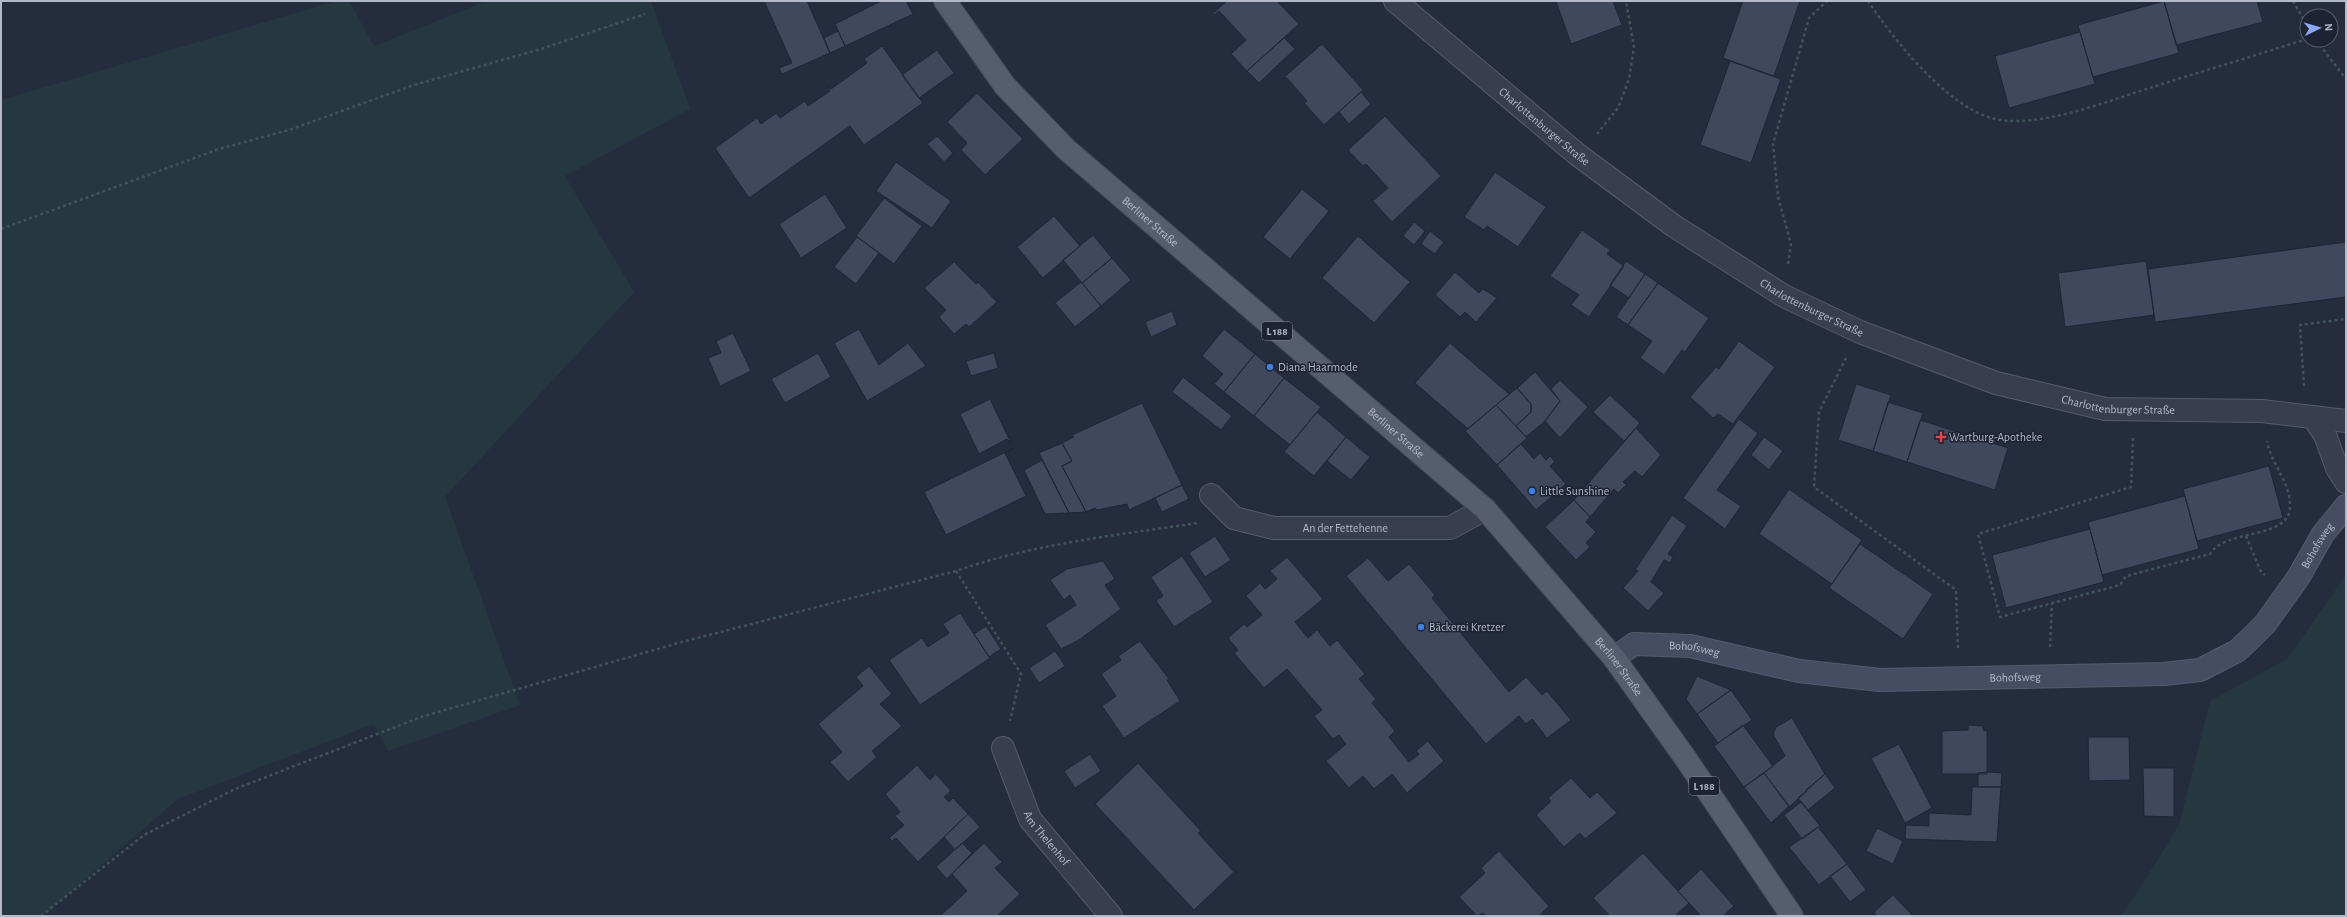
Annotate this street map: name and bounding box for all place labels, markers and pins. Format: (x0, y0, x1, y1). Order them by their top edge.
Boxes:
place label: Diana Haarmode (1278, 361, 1358, 373)
marker: Diana Haarmode (1265, 362, 1275, 372)
place label: Wartburg-Apotheke (1949, 431, 2042, 443)
marker: Wartburg-Apotheke (1936, 432, 1946, 442)
place label: Little Sunshine (1540, 485, 1609, 497)
marker: Little Sunshine (1527, 486, 1537, 496)
place label: Bäckerei Kretzer (1429, 621, 1505, 633)
marker: Bäckerei Kretzer (1416, 622, 1426, 632)

